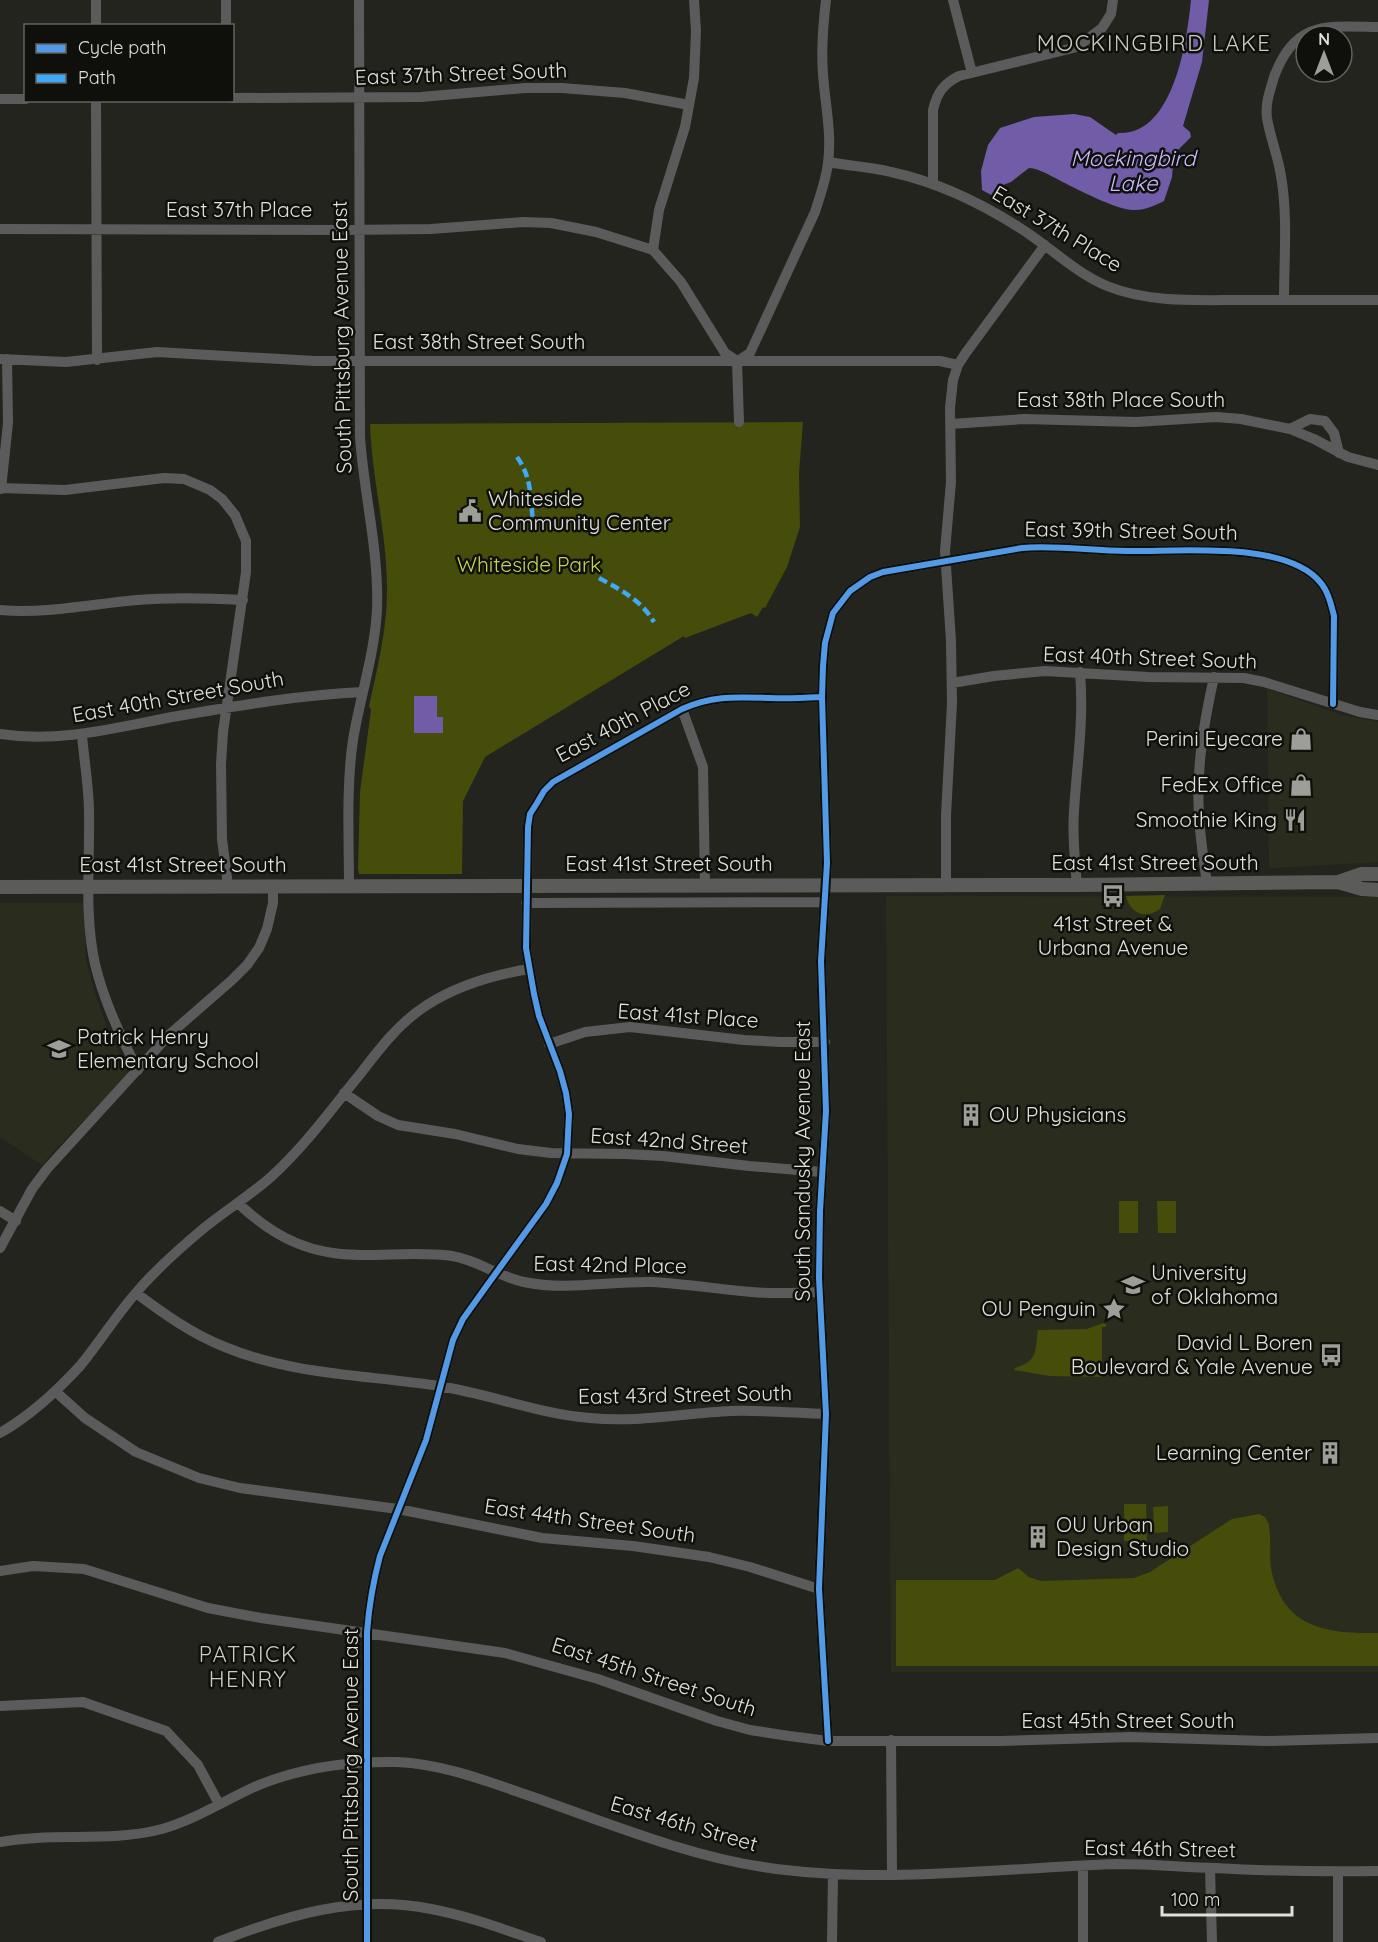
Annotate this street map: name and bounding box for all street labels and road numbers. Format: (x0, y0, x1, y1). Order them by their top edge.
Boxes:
street label: East 37th Street South (354, 56, 568, 90)
street label: East 37th Place (988, 179, 1127, 277)
street label: East 37th Place (166, 196, 312, 222)
street label: South Pittsburg Avenue East (326, 200, 356, 474)
street label: East 38th Street South (372, 328, 586, 354)
street label: East 38th Place South (1017, 386, 1225, 412)
street label: East 39th Street South (1024, 515, 1238, 545)
street label: East 40th Street South (1042, 640, 1258, 674)
street label: East 40th Street South (70, 665, 286, 727)
street label: East 40th Place (551, 675, 694, 767)
street label: East 41st Street South (1051, 849, 1259, 875)
street label: East 41st Street South (565, 850, 773, 876)
street label: East 41st Street South (79, 851, 287, 877)
street label: East 41st Place (617, 997, 760, 1033)
street label: South Sandusky Avenue East (789, 1021, 815, 1301)
street label: East 42nd Street (589, 1122, 749, 1158)
street label: East 42nd Place (533, 1250, 687, 1278)
street label: East 43rd Street South (578, 1379, 792, 1409)
street label: East 44th Street South (483, 1492, 697, 1548)
street label: South Pittsburg Avenue East (337, 1628, 363, 1902)
street label: East 45th Street South (549, 1631, 760, 1721)
street label: East 45th Street South (1021, 1707, 1235, 1733)
street label: East 46th Street (608, 1790, 761, 1856)
street label: East 46th Street (1084, 1834, 1236, 1862)

